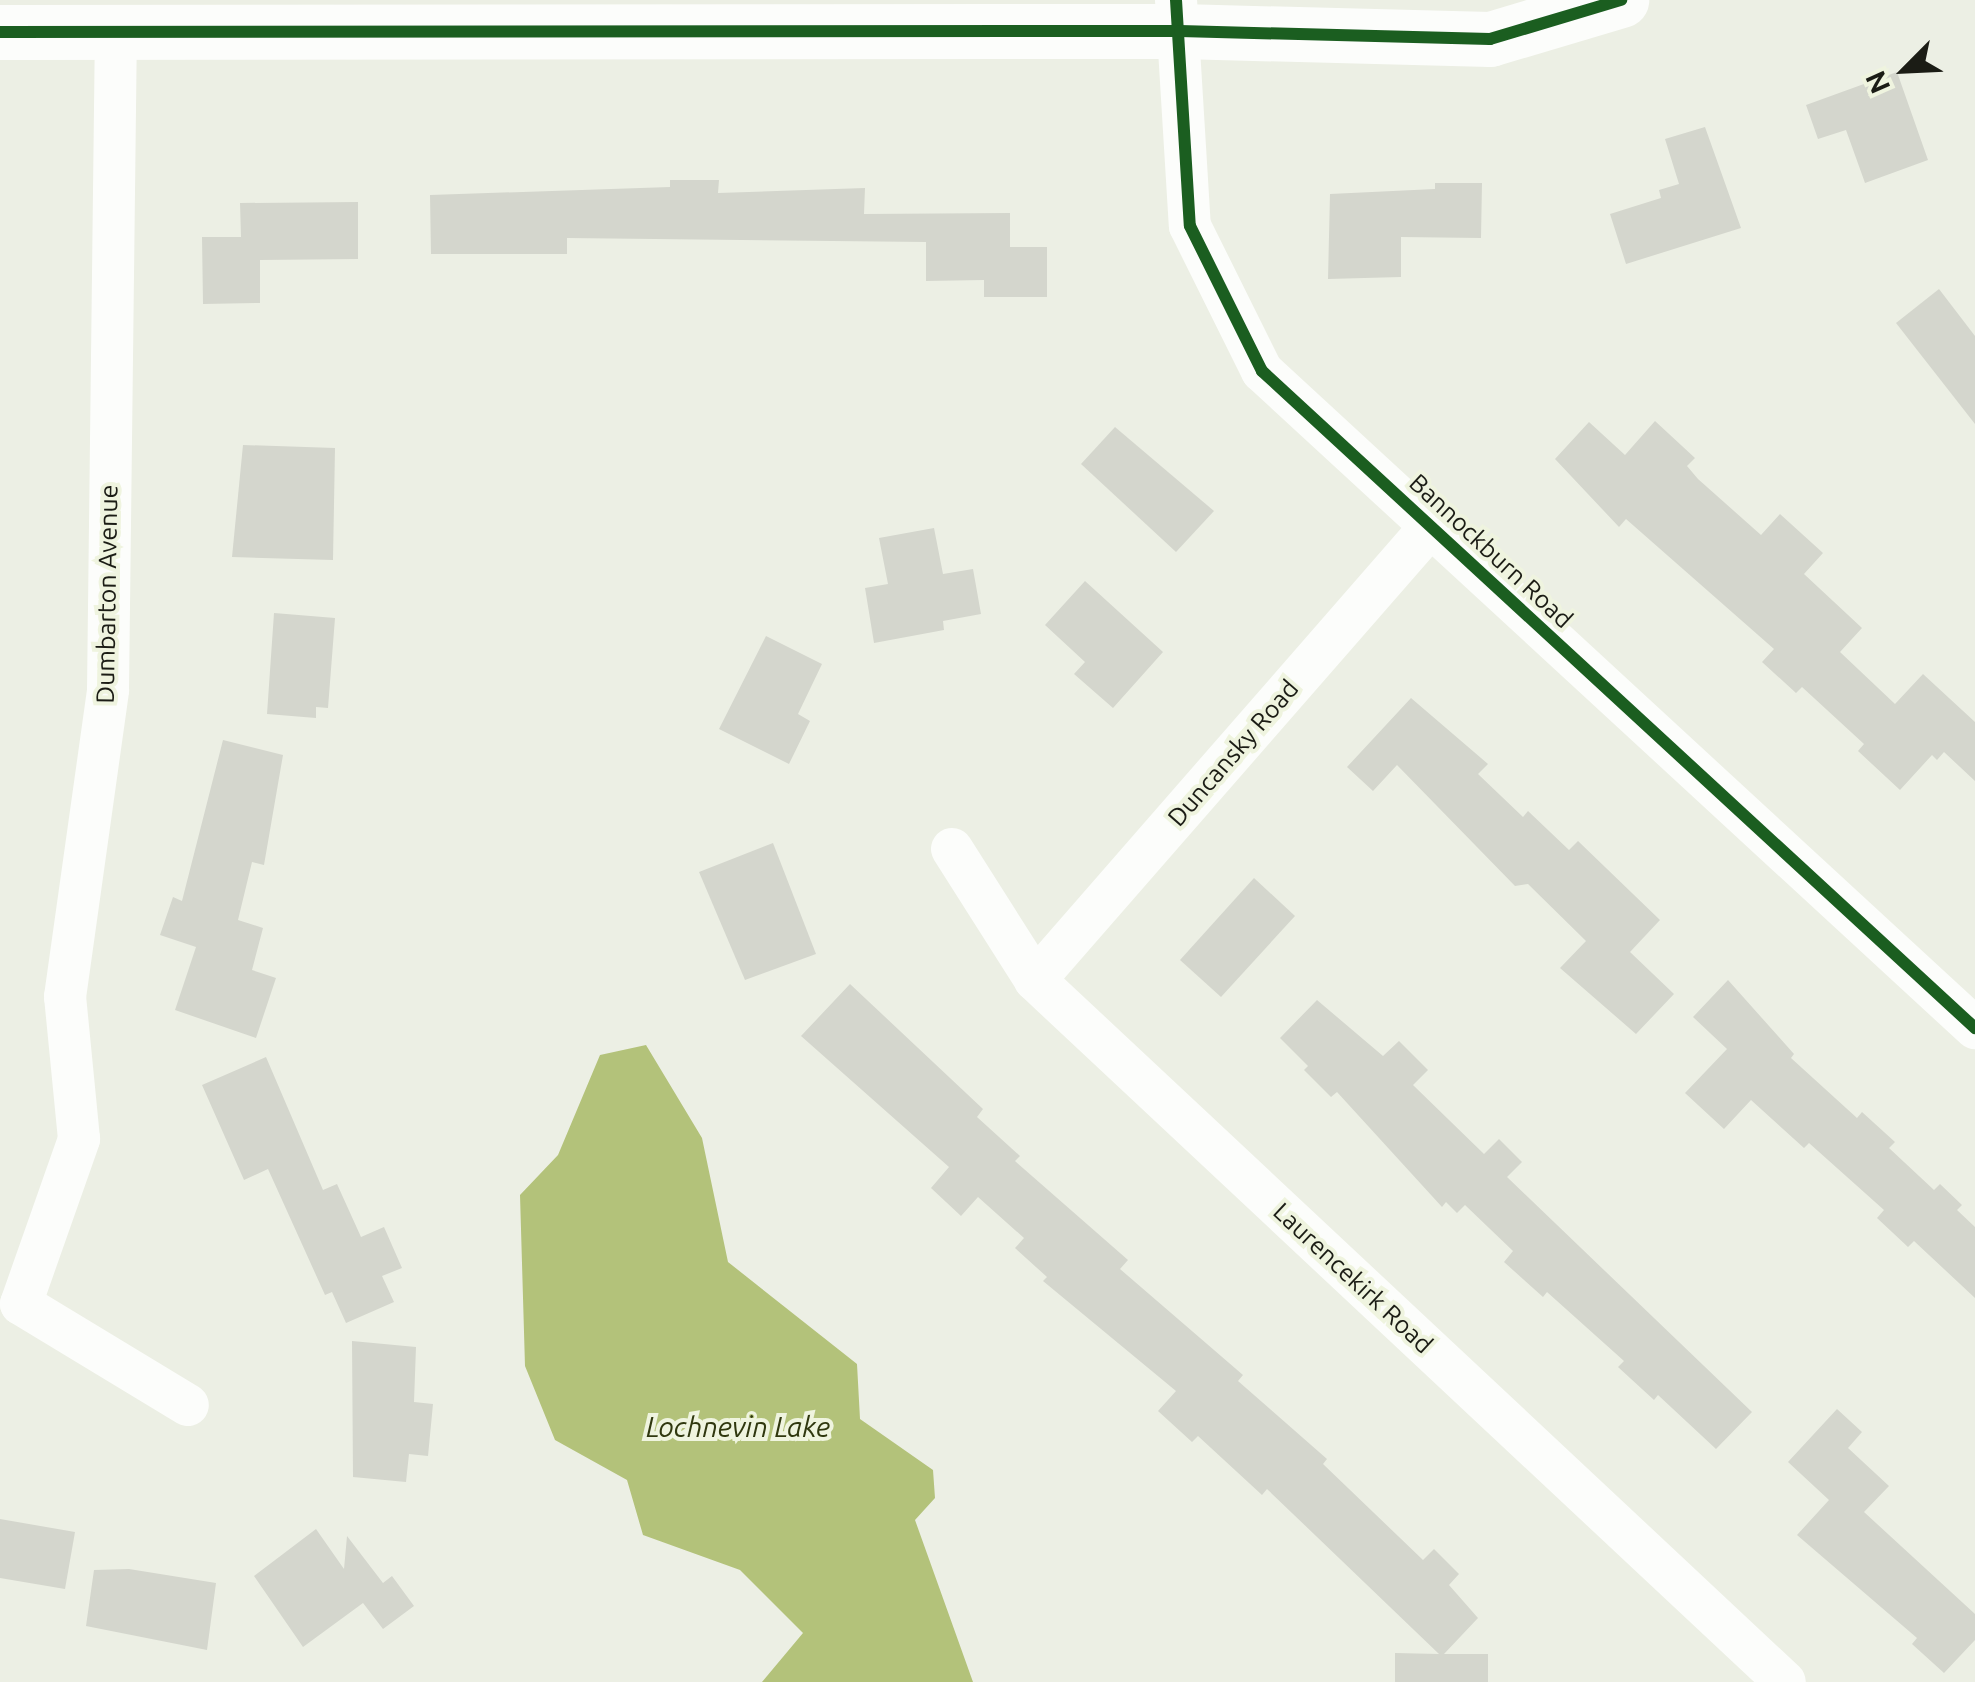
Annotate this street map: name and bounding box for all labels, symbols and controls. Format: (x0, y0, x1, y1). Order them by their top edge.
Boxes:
north arrow (1855, 20, 1955, 120)
text: N (1859, 67, 1896, 98)
street label: Bannockburn Road (1403, 468, 1579, 634)
street label: Dumbarton Avenue (90, 484, 124, 704)
street label: Duncansky Road (1161, 674, 1305, 832)
street label: Laurencekirk Road (1267, 1196, 1439, 1360)
water label: Lochnevin Lake (646, 1410, 830, 1444)

